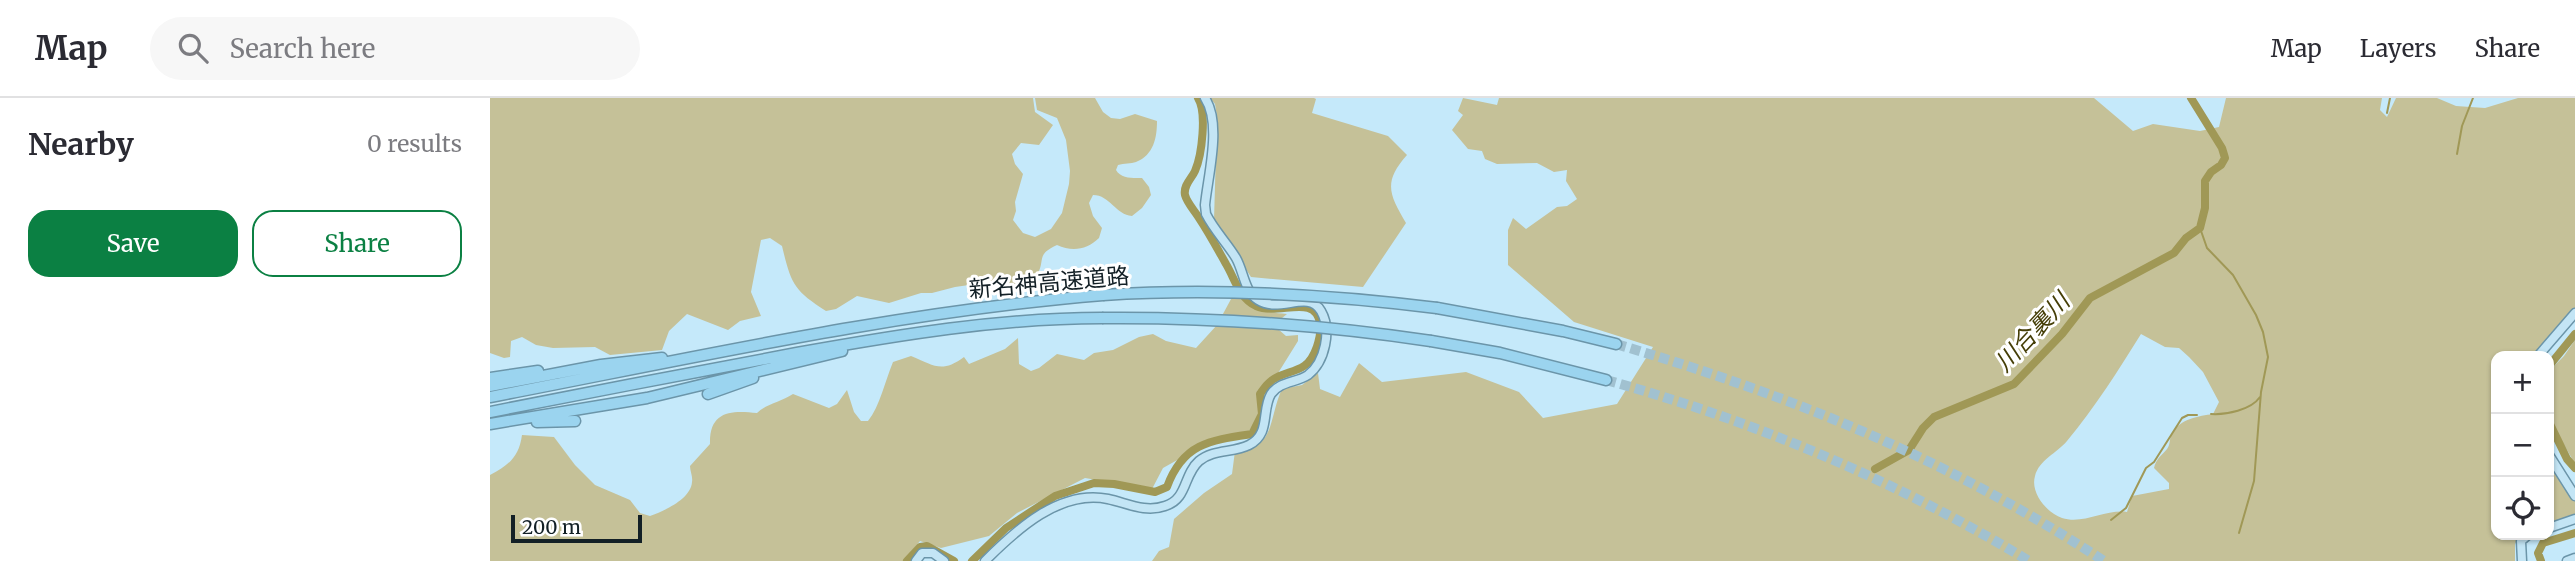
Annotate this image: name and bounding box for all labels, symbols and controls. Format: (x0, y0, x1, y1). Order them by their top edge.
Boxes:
search box (150, 17, 640, 80)
text: Map (35, 28, 108, 69)
icon: search (174, 29, 212, 67)
text: Search here (230, 32, 375, 65)
text: Map (2271, 33, 2322, 64)
text: Layers (2360, 33, 2436, 64)
text: Share (2474, 33, 2540, 64)
text: Nearby (28, 125, 134, 163)
text: 0 results (367, 129, 462, 158)
button: Save (28, 210, 238, 277)
button: Share (252, 210, 462, 277)
street label: 新名神高速道路 (968, 261, 1130, 303)
water label: 川合裏川 (1988, 284, 2078, 378)
map controls (2491, 351, 2554, 540)
button: + (2491, 351, 2554, 414)
button: − (2491, 414, 2554, 477)
button: locate (2491, 477, 2554, 540)
scale bar (511, 512, 642, 544)
text: 200 m (522, 515, 581, 539)

